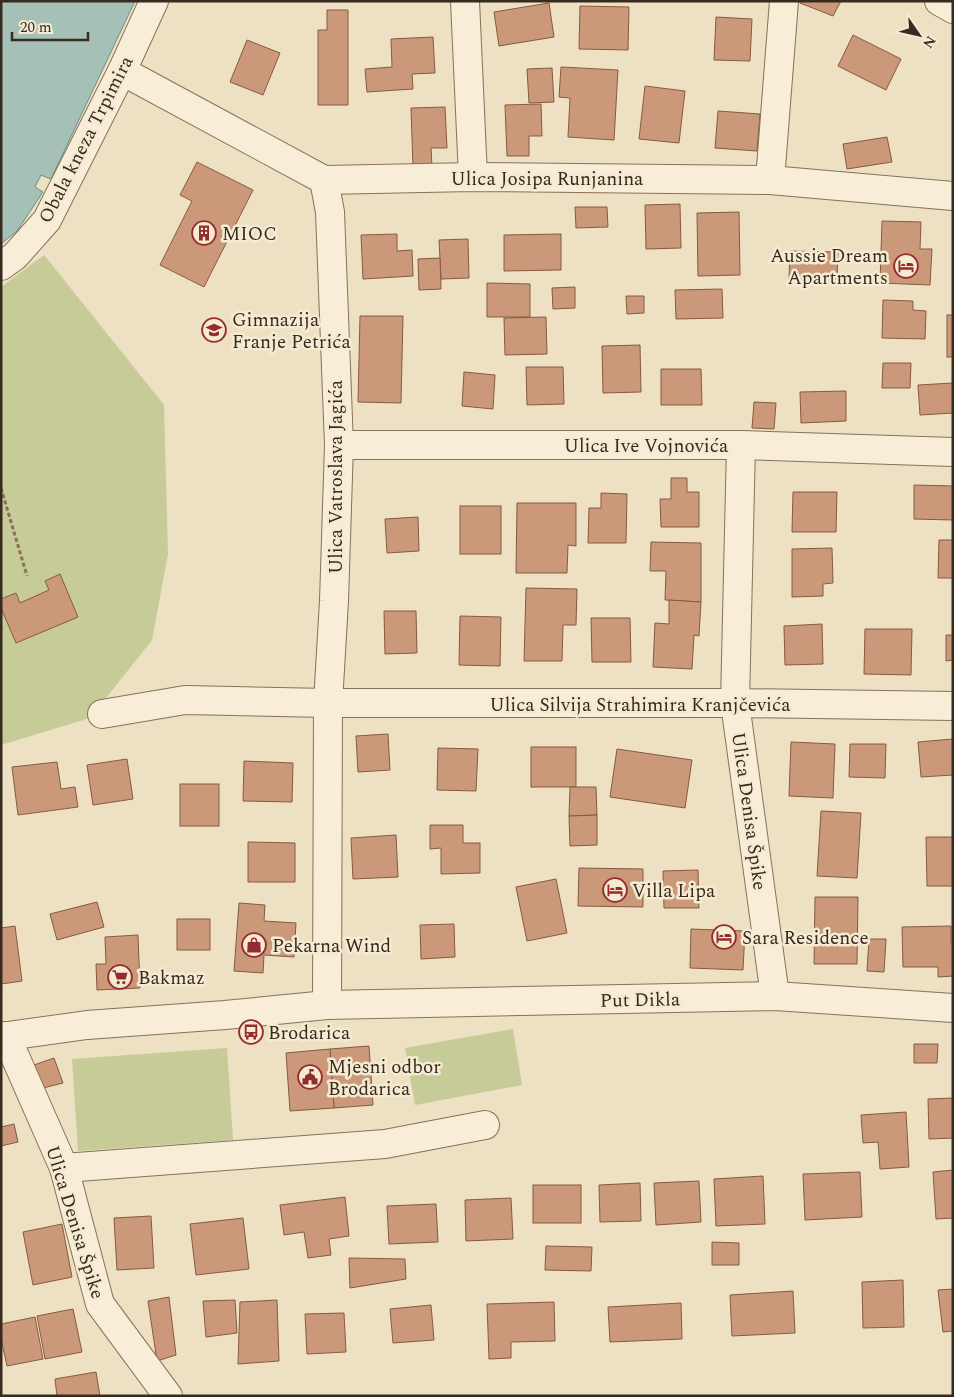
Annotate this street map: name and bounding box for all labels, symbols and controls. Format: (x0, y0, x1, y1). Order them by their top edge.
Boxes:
scale bar (12, 10, 89, 42)
north arrow (894, 10, 944, 60)
text: 20 m (20, 16, 52, 39)
text: N (917, 31, 941, 53)
street label: Obala kneza Trpimira (31, 50, 141, 229)
street label: Ulica Josipa Runjanina (451, 165, 644, 194)
building icon: MIOC (191, 220, 217, 246)
place label: MIOC (222, 220, 277, 249)
place label: Aussie Dream Apartments (770, 242, 888, 293)
hotel icon: Aussie Dream Apartments (893, 253, 919, 279)
place label: Gimnazija Franje Petrića (232, 306, 351, 357)
school or university icon: Gimnazija Franje Petrića (201, 317, 227, 343)
street label: Ulica Vatroslava Jagića (322, 379, 351, 574)
street label: Ulica Ive Vojnovića (564, 432, 729, 461)
street label: Ulica Silvija Strahimira Kranjčevića (490, 691, 791, 720)
street label: Ulica Denisa Špike (723, 730, 774, 892)
hotel icon: Villa Lipa (602, 877, 628, 903)
place label: Villa Lipa (632, 877, 716, 906)
hotel icon: Sara Residence (711, 924, 737, 950)
place label: Sara Residence (742, 924, 869, 953)
shop icon: Pekarna Wind (241, 932, 267, 958)
place label: Pekarna Wind (272, 932, 391, 961)
supermarket icon: Bakmaz (107, 964, 133, 990)
place label: Bakmaz (138, 964, 205, 993)
street label: Put Dikla (600, 985, 681, 1016)
bus stop icon: Brodarica (238, 1019, 264, 1045)
place label: Brodarica (268, 1019, 351, 1048)
place label: Mjesni odbor Brodarica (328, 1053, 441, 1104)
public building icon: Mjesni odbor Brodarica (297, 1064, 323, 1090)
street label: Ulica Denisa Špike (37, 1142, 112, 1303)

